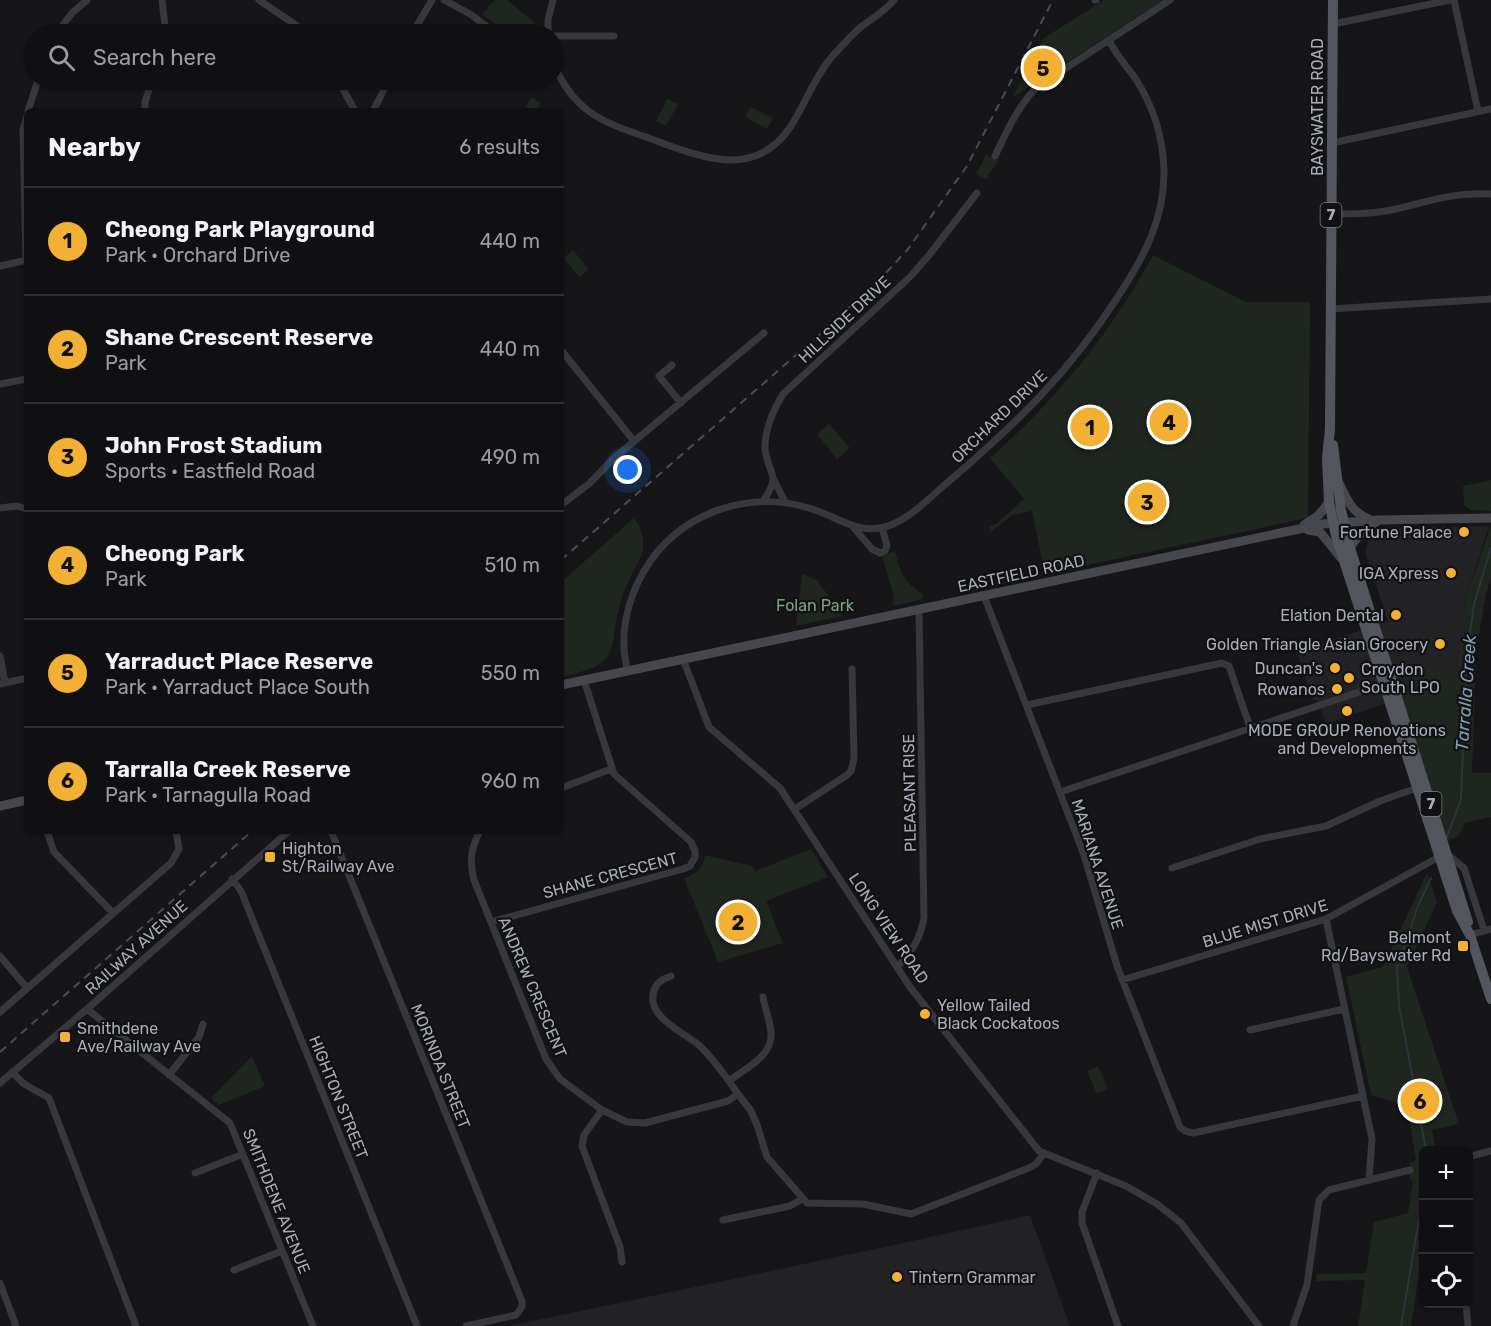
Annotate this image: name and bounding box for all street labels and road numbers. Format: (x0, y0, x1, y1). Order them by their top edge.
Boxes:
street label: BAYSWATER ROAD (1308, 38, 1327, 176)
road number: 7 (1320, 203, 1342, 227)
street label: HILLSIDE DRIVE (794, 272, 894, 367)
street label: ORCHARD DRIVE (948, 366, 1051, 467)
street label: EASTFIELD ROAD (956, 551, 1086, 596)
street label: PLEASANT RISE (899, 734, 920, 852)
road number: 7 (1420, 792, 1442, 816)
street label: MARIANA AVENUE (1067, 797, 1128, 932)
street label: SHANE CRESCENT (541, 848, 679, 903)
street label: LONG VIEW ROAD (845, 869, 933, 987)
street label: BLUE MIST DRIVE (1200, 895, 1330, 952)
street label: RAILWAY AVENUE (81, 896, 192, 998)
street label: ANDREW CRESCENT (494, 914, 571, 1060)
street label: MORINDA STREET (407, 1001, 474, 1131)
street label: HIGHTON STREET (305, 1033, 372, 1162)
street label: SMITHDENE AVENUE (239, 1126, 314, 1277)

